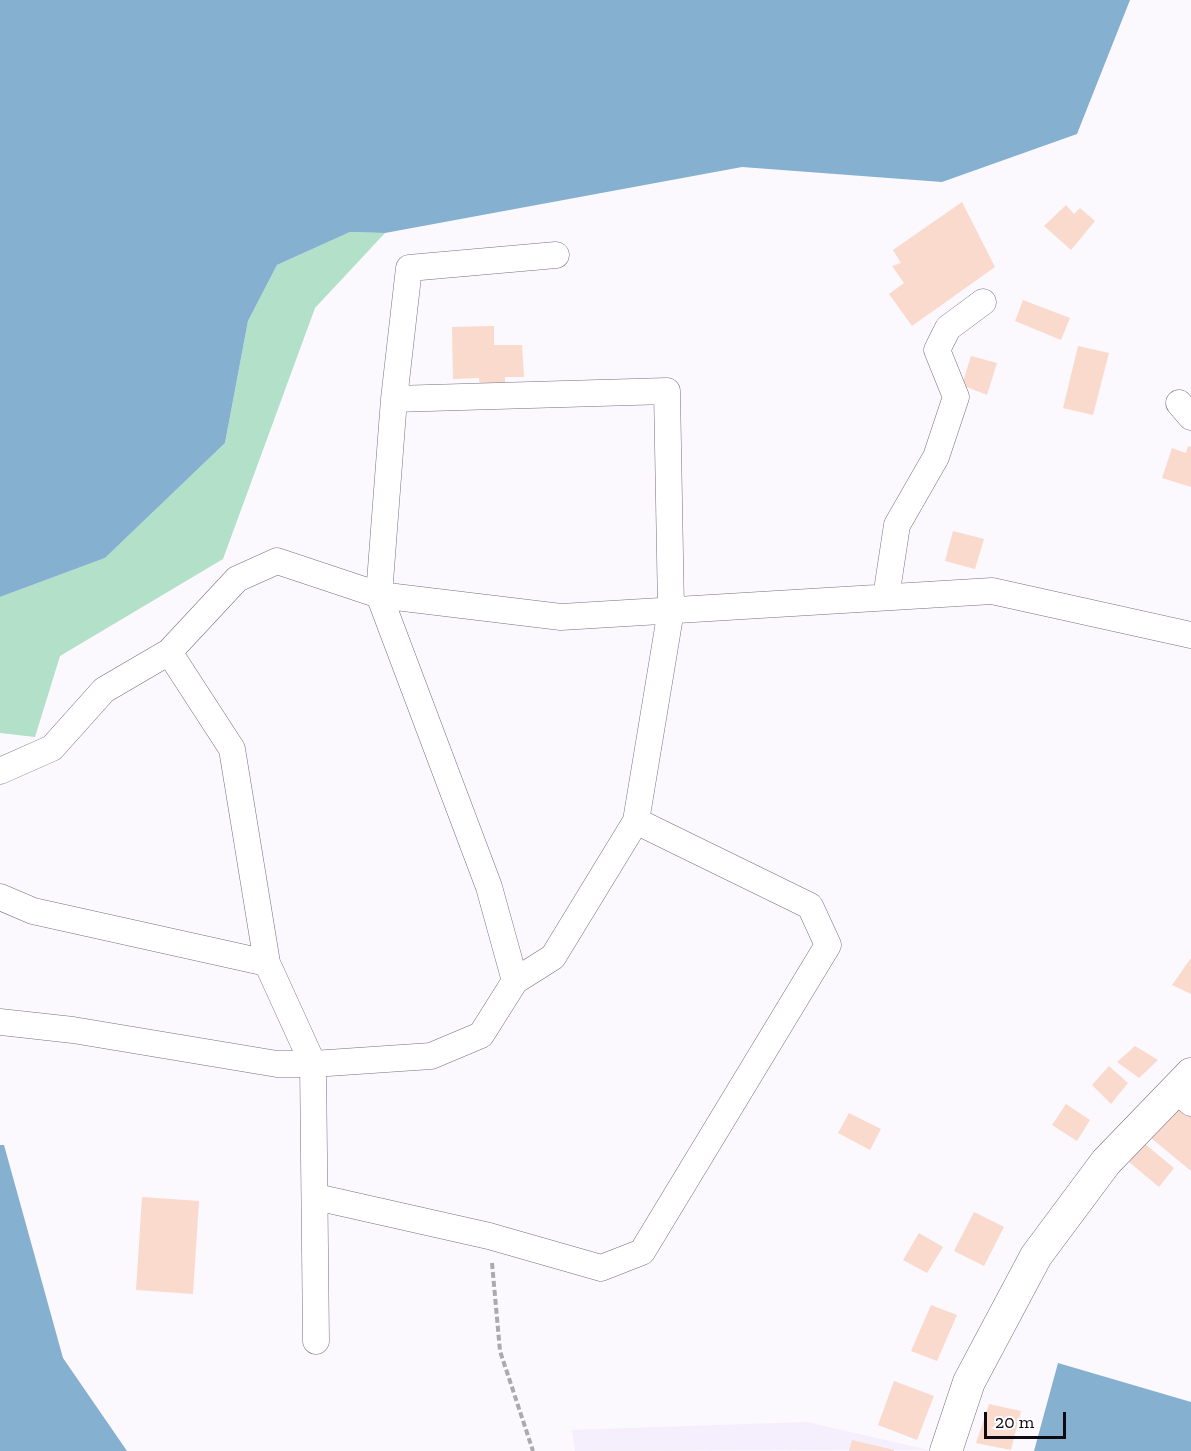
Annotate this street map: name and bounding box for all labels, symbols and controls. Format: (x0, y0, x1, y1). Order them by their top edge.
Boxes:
scale bar (987, 1400, 1070, 1438)
text: 20 m (995, 1411, 1034, 1433)

